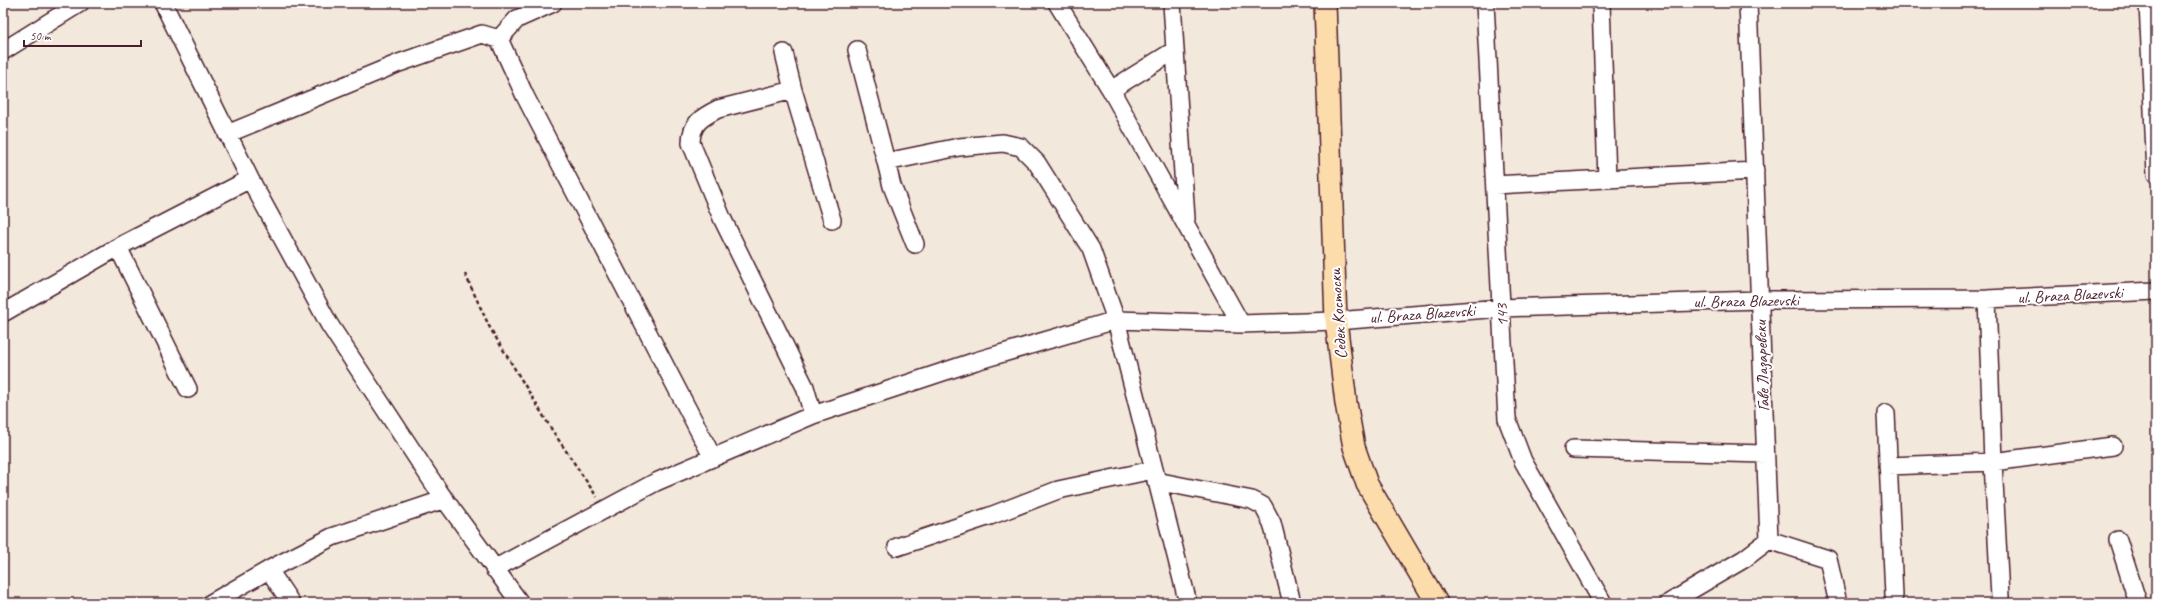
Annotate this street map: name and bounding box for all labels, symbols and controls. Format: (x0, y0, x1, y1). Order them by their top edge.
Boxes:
scale bar (24, 22, 141, 48)
text: 50 m (30, 28, 52, 44)
street label: Седек Костоски (1324, 267, 1352, 360)
street label: ul. Braza Blazevski (2017, 282, 2125, 308)
street label: ul. Braza Blazevski (1693, 290, 1801, 312)
street label: ul. Braza Blazevski (1369, 300, 1477, 328)
street label: 143 (1491, 302, 1513, 327)
street label: Гаве Лазаревски (1750, 318, 1775, 412)

